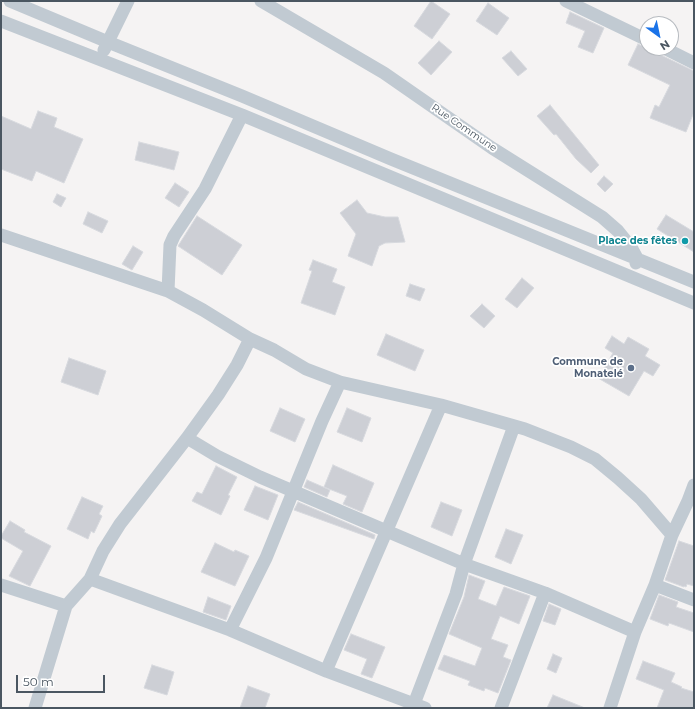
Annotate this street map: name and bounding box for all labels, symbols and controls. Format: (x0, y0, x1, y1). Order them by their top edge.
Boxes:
north arrow (639, 16, 679, 56)
text: N (657, 37, 673, 54)
street label: Rue Commune (429, 102, 499, 154)
place label: Place des fêtes (598, 235, 677, 247)
marker: Place des fêtes (680, 236, 690, 246)
place label: Commune de Monatelé (552, 356, 623, 380)
marker: Commune de Monatelé (626, 363, 636, 373)
scale bar (18, 667, 107, 693)
text: 50 m (23, 674, 54, 689)

